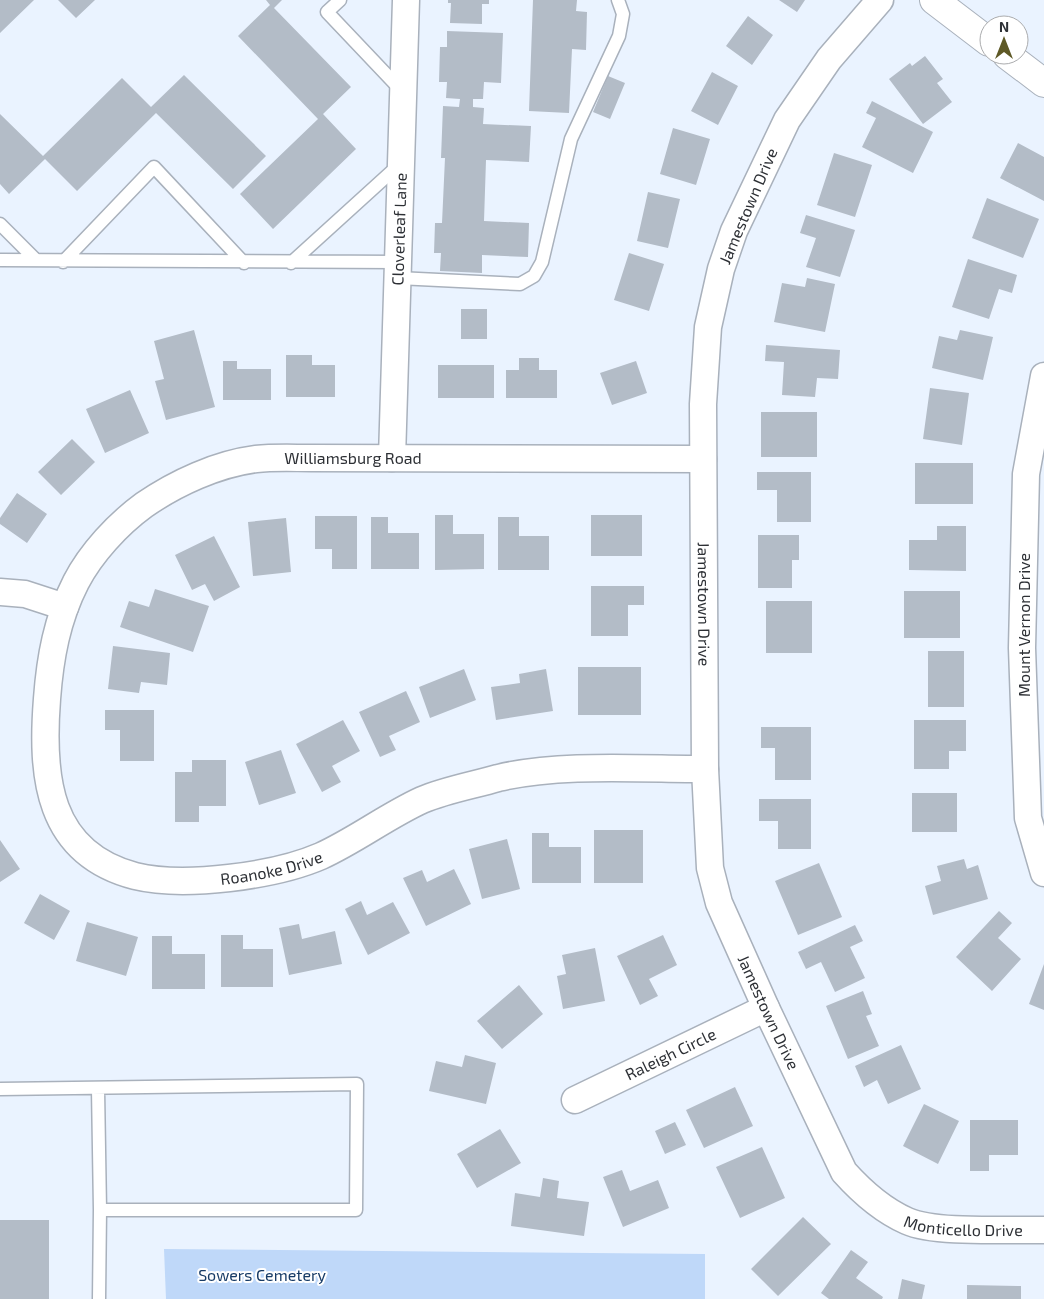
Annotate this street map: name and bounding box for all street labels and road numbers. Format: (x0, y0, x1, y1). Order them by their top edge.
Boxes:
street label: Jamestown Drive (715, 145, 781, 267)
street label: Cloverleaf Lane (387, 172, 410, 286)
street label: Williamsburg Road (284, 448, 422, 467)
street label: Jamestown Drive (695, 542, 714, 666)
street label: Mount Vernon Drive (1014, 553, 1033, 697)
street label: Roanoke Drive (219, 846, 325, 888)
street label: Jamestown Drive (734, 952, 804, 1072)
street label: Raleigh Circle (622, 1024, 719, 1083)
street label: Monticello Drive (901, 1211, 1023, 1239)

